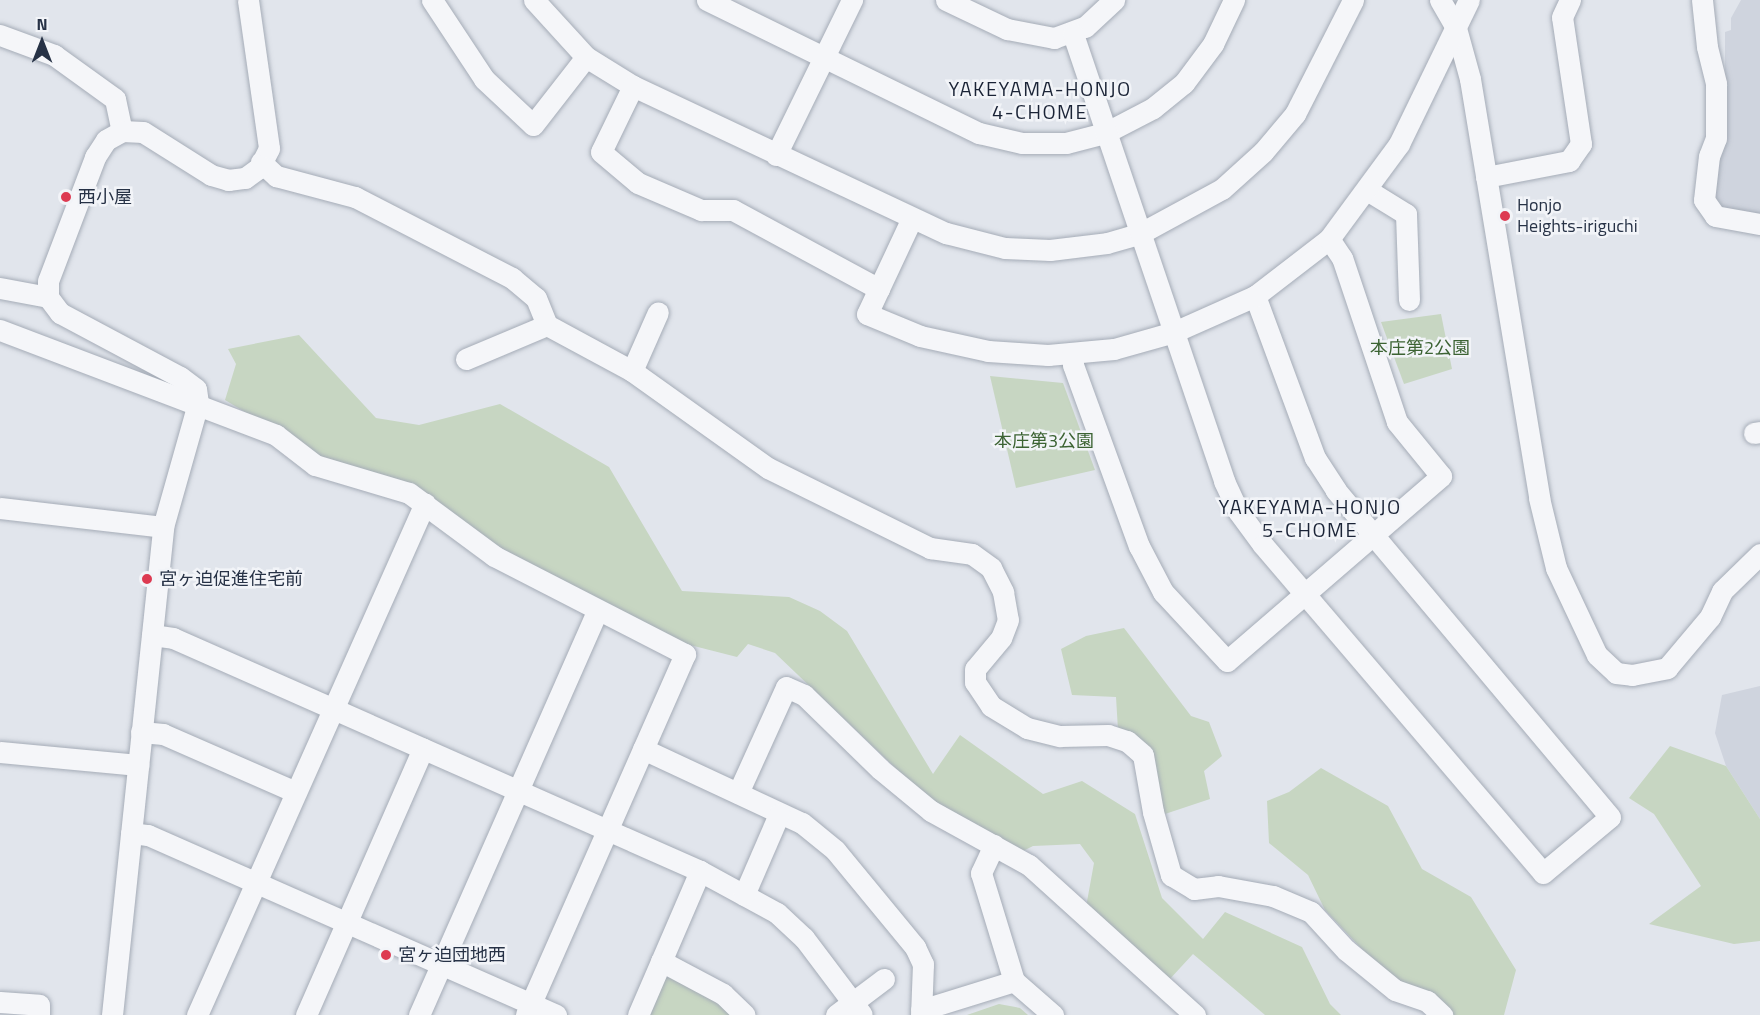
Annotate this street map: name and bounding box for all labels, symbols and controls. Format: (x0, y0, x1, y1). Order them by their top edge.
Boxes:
north arrow (12, 12, 72, 72)
text: N (36, 12, 48, 36)
district label: YAKEYAMA-HONJO 4-CHOME (948, 77, 1132, 124)
place label: 西小屋 (78, 186, 132, 208)
marker: 西小屋 (59, 190, 73, 204)
place label: Honjo Heights-iriguchi (1517, 195, 1638, 238)
marker: Honjo Heights-iriguchi (1498, 209, 1512, 223)
park label: 本庄第2公園 (1370, 337, 1470, 359)
park label: 本庄第3公園 (994, 430, 1094, 452)
district label: YAKEYAMA-HONJO 5-CHOME (1218, 494, 1402, 541)
place label: 宮ヶ迫促進住宅前 (159, 568, 303, 590)
marker: 宮ヶ迫促進住宅前 (140, 572, 154, 586)
place label: 宮ヶ迫団地西 (398, 944, 506, 966)
marker: 宮ヶ迫団地西 (379, 948, 393, 962)

